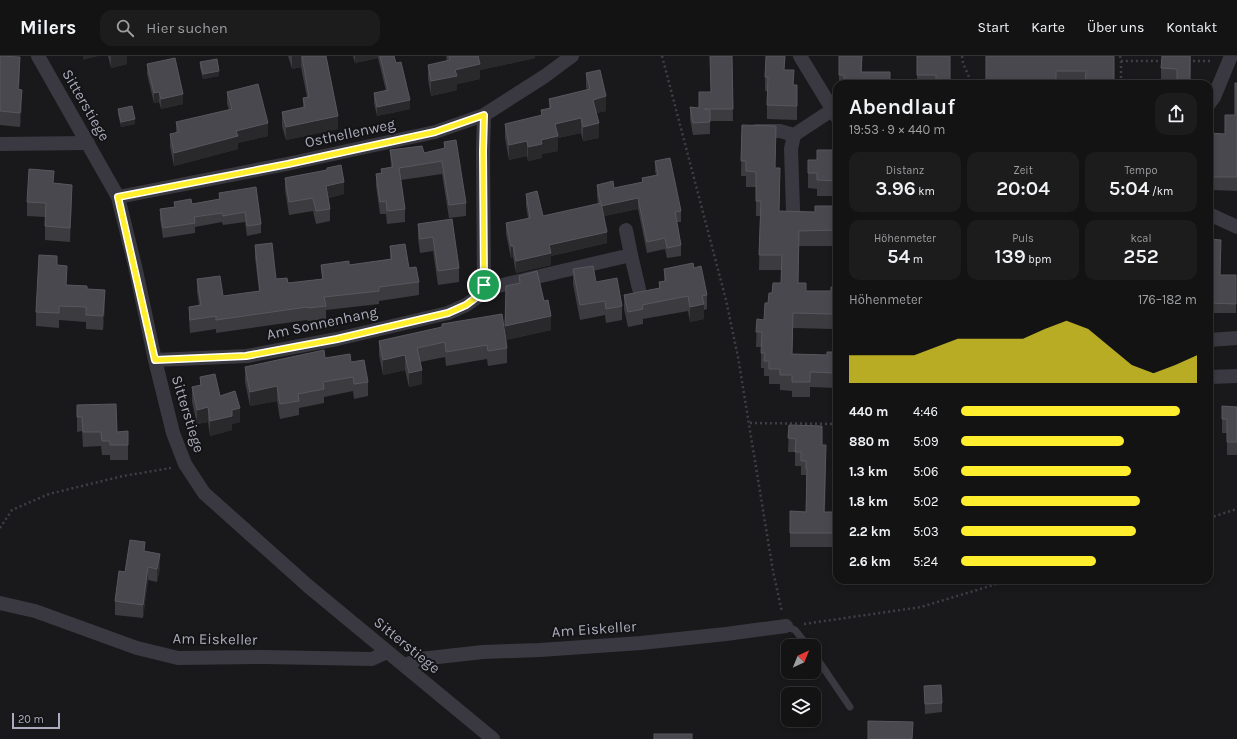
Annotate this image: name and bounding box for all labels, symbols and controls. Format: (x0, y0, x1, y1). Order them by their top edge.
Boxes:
search box (100, 10, 380, 46)
text: Milers (20, 17, 76, 39)
icon: search (114, 17, 136, 39)
text: Hier suchen (146, 19, 228, 37)
text: Start (977, 19, 1009, 36)
text: Karte (1031, 19, 1065, 36)
text: Über uns (1087, 19, 1144, 36)
text: Kontakt (1166, 19, 1217, 36)
street label: Sitterstiege (58, 66, 114, 144)
button: share (1155, 93, 1197, 135)
text: Abendlauf (849, 94, 955, 120)
street label: Osthellenweg (303, 115, 397, 151)
text: 19:53 · 9 × 440 m (849, 122, 945, 137)
text: Distanz (886, 164, 924, 177)
text: Zeit (1013, 164, 1033, 177)
text: Tempo (1124, 164, 1158, 177)
text: 3.96 (875, 177, 916, 200)
text: 20:04 (996, 177, 1050, 200)
text: 5:04 (1109, 177, 1150, 200)
text: km (916, 185, 935, 198)
text: /km (1150, 185, 1173, 198)
text: Höhenmeter (874, 232, 936, 245)
text: Puls (1012, 232, 1034, 245)
text: kcal (1130, 232, 1152, 245)
text: 54 (887, 245, 910, 268)
text: 139 (994, 245, 1026, 268)
text: 252 (1123, 245, 1159, 268)
text: m (910, 253, 923, 266)
text: bpm (1026, 253, 1052, 266)
pin (467, 268, 501, 302)
icon: arrive (473, 274, 495, 296)
text: Höhenmeter (849, 292, 922, 307)
text: 176–182 m (1138, 292, 1197, 307)
street label: Am Sonnenhang (265, 302, 380, 344)
street label: Sitterstiege (168, 373, 208, 455)
text: 440 m (849, 404, 888, 419)
text: 4:46 (913, 404, 938, 419)
text: 880 m (849, 434, 890, 449)
text: 5:09 (913, 434, 939, 449)
text: 1.3 km (849, 464, 888, 479)
text: 5:06 (913, 464, 939, 479)
text: 1.8 km (849, 494, 888, 509)
text: 5:02 (913, 494, 939, 509)
text: 2.2 km (849, 524, 891, 539)
text: 5:03 (913, 524, 939, 539)
text: 2.6 km (849, 554, 891, 569)
text: 5:24 (913, 554, 938, 569)
street label: Sitterstiege (370, 613, 444, 677)
street label: Am Eiskeller (551, 617, 637, 641)
street label: Am Eiskeller (173, 629, 258, 649)
north arrow (781, 639, 821, 679)
map controls (781, 639, 821, 727)
button: layers (781, 687, 821, 727)
scale bar (12, 711, 60, 730)
text: 20 m (18, 713, 44, 726)

